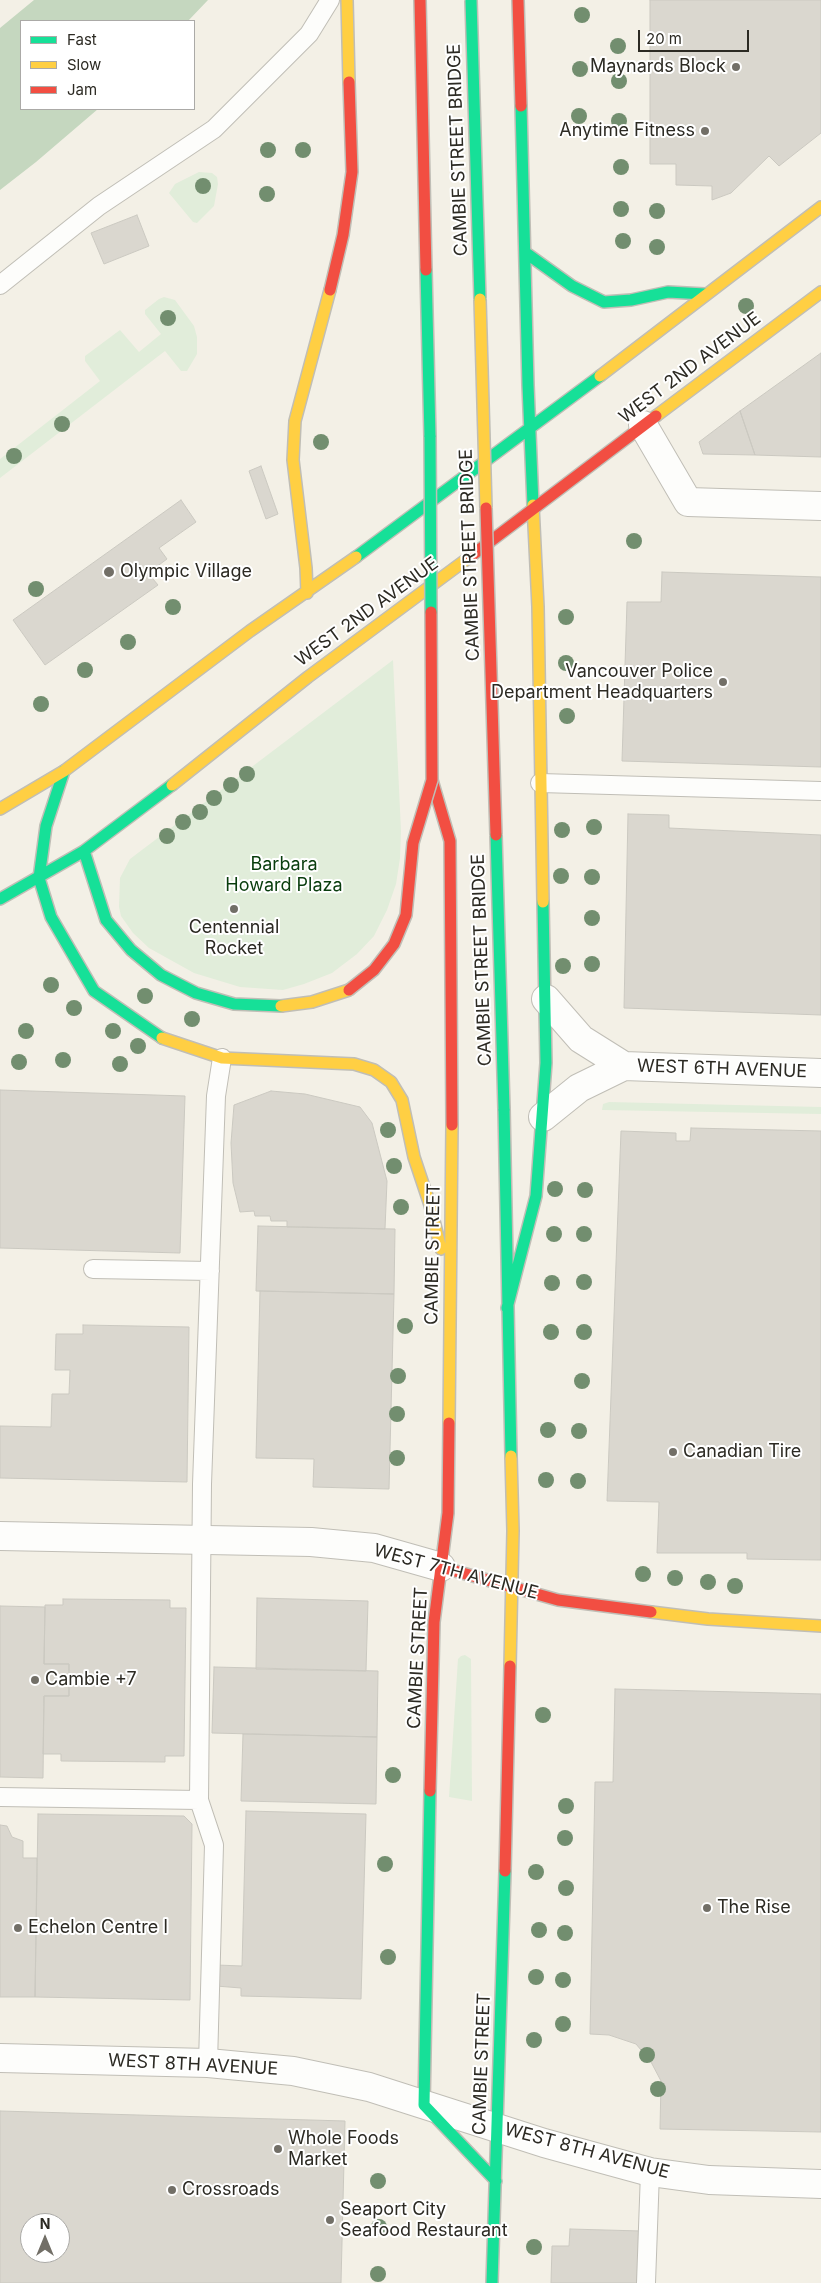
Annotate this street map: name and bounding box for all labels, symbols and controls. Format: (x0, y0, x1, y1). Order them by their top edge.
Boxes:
legend (20, 20, 195, 110)
scale bar (641, 20, 752, 52)
text: 20 m (646, 29, 682, 48)
text: Fast (67, 30, 97, 49)
street label: CAMBIE STREET BRIDGE (443, 43, 473, 257)
text: Slow (67, 55, 101, 74)
place label: Maynards Block (590, 56, 726, 78)
marker: Maynards Block (730, 61, 742, 73)
text: Jam (67, 80, 97, 99)
place label: Anytime Fitness (559, 120, 695, 142)
marker: Anytime Fitness (699, 125, 711, 137)
street label: WEST 2ND AVENUE (615, 308, 765, 428)
street label: CAMBIE STREET BRIDGE (455, 448, 485, 662)
street label: WEST 2ND AVENUE (291, 553, 443, 671)
place label: Olympic Village (120, 561, 252, 583)
marker: Olympic Village (102, 565, 116, 579)
place label: Vancouver Police Department Headquarters (491, 661, 713, 704)
marker: Vancouver Police Department Headquarters (717, 676, 729, 688)
street label: CAMBIE STREET BRIDGE (467, 853, 497, 1067)
park label: Barbara Howard Plaza (225, 854, 343, 896)
marker: Centennial Rocket (228, 903, 240, 915)
place label: Centennial Rocket (189, 917, 279, 960)
street label: WEST 6TH AVENUE (637, 1055, 807, 1083)
street label: CAMBIE STREET (421, 1183, 445, 1325)
place label: Canadian Tire (683, 1441, 801, 1463)
marker: Canadian Tire (667, 1446, 679, 1458)
street label: WEST 7TH AVENUE (371, 1540, 541, 1604)
street label: CAMBIE STREET (403, 1587, 433, 1729)
place label: Cambie +7 (45, 1669, 137, 1691)
marker: Cambie +7 (29, 1674, 41, 1686)
place label: The Rise (717, 1897, 791, 1919)
marker: The Rise (701, 1902, 713, 1914)
place label: Echelon Centre I (28, 1917, 168, 1939)
marker: Echelon Centre I (12, 1922, 24, 1934)
street label: CAMBIE STREET (469, 1993, 495, 2135)
street label: WEST 8TH AVENUE (107, 2050, 279, 2080)
street label: WEST 8TH AVENUE (502, 2119, 672, 2183)
place label: Whole Foods Market (288, 2128, 399, 2170)
marker: Whole Foods Market (272, 2143, 284, 2155)
place label: Crossroads (182, 2179, 279, 2201)
marker: Crossroads (166, 2184, 178, 2196)
place label: Seaport City Seafood Restaurant (340, 2199, 508, 2242)
north arrow (20, 2213, 70, 2263)
marker: Seaport City Seafood Restaurant (324, 2214, 336, 2226)
text: N (40, 2215, 50, 2232)

